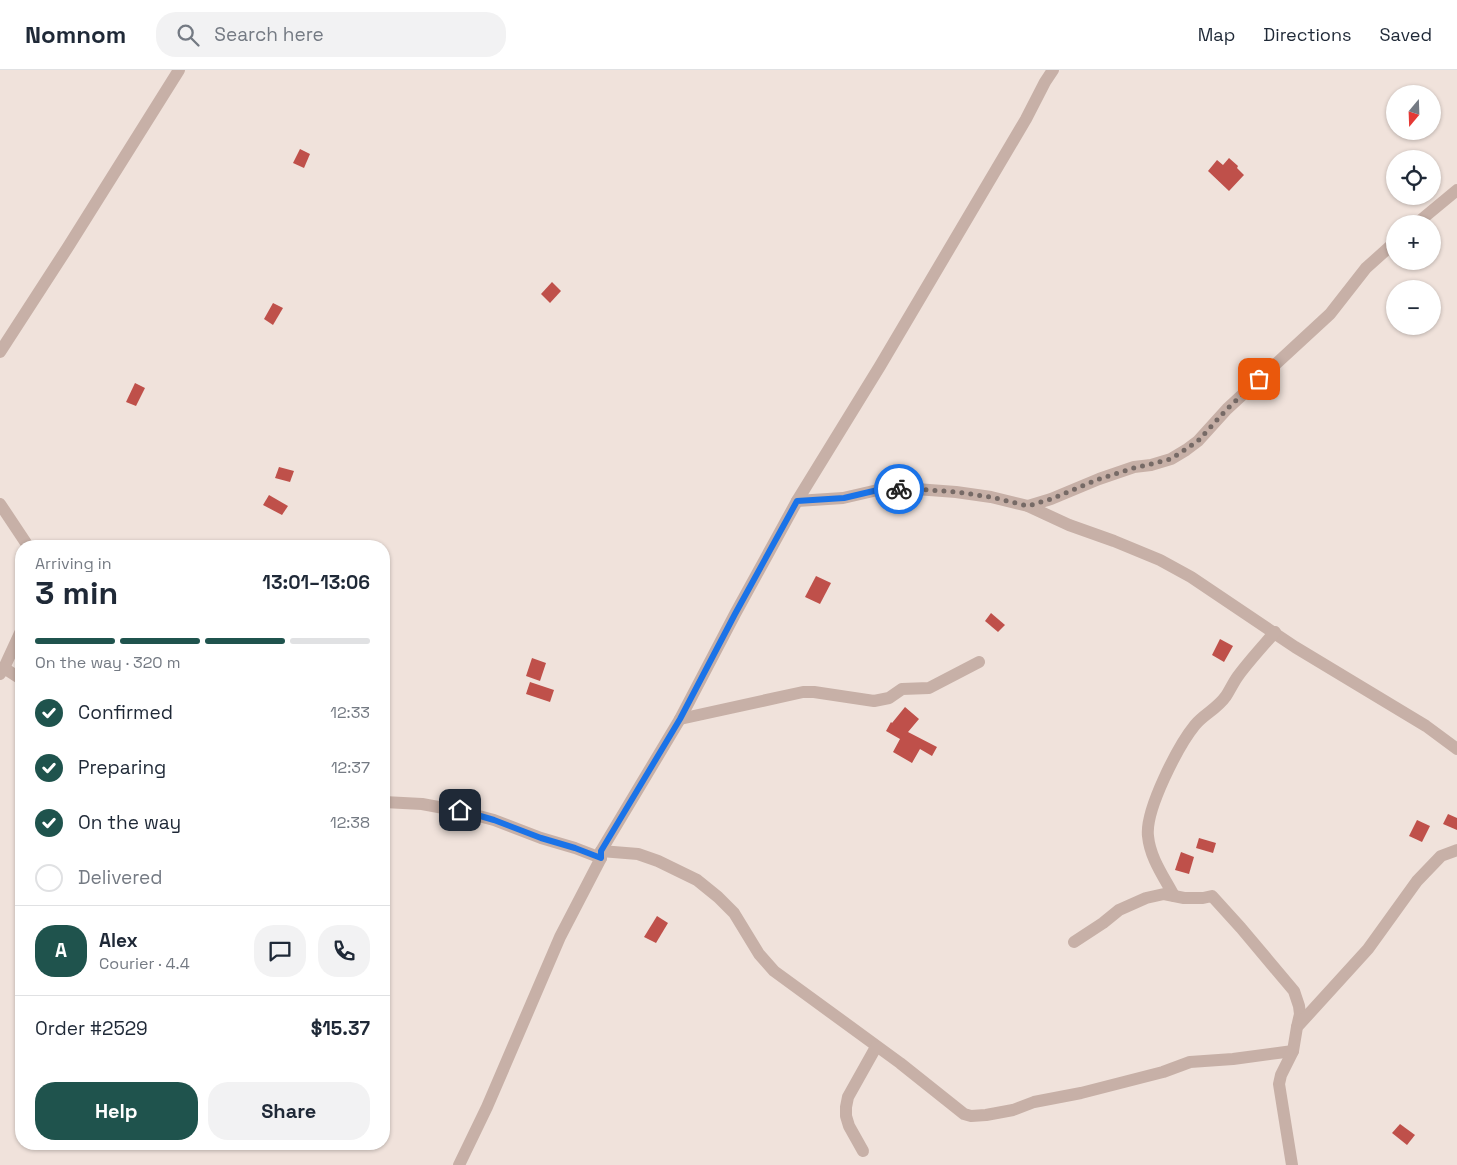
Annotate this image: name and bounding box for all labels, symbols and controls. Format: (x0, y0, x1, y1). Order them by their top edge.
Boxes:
search box (156, 12, 506, 57)
text: Nomnom (25, 19, 126, 50)
icon: search (174, 21, 202, 49)
text: Search here (214, 22, 324, 47)
text: Map (1198, 23, 1235, 46)
text: Directions (1263, 23, 1352, 46)
text: Saved (1380, 23, 1432, 46)
north arrow (1386, 85, 1441, 140)
map controls (1386, 85, 1441, 335)
button: locate (1386, 150, 1441, 205)
button: + (1386, 215, 1441, 270)
button: − (1386, 280, 1441, 335)
pin (1238, 358, 1280, 400)
icon: bag (1245, 365, 1273, 393)
courier (874, 464, 924, 514)
icon: bike (885, 475, 913, 503)
text: Arriving in (35, 553, 112, 574)
text: 13:01–13:06 (262, 570, 370, 595)
text: 3 min (35, 573, 118, 613)
text: On the way · 320 m (35, 652, 181, 673)
icon: check (35, 699, 63, 727)
text: Confirmed (78, 700, 173, 725)
text: 12:33 (330, 702, 370, 723)
icon: check (35, 754, 63, 782)
text: Preparing (78, 755, 166, 780)
text: 12:37 (331, 757, 370, 778)
pin (439, 789, 481, 831)
icon: home (446, 796, 474, 824)
icon: check (35, 809, 63, 837)
text: On the way (78, 810, 181, 835)
text: 12:38 (330, 812, 370, 833)
text: Delivered (78, 865, 163, 890)
button: chat (254, 925, 306, 977)
button: phone (318, 925, 370, 977)
text: Alex (99, 928, 138, 953)
text: A (55, 938, 67, 963)
text: Courier · 4.4 (99, 953, 190, 974)
text: Order #2529 (35, 1016, 148, 1041)
text: $15.37 (311, 1016, 370, 1041)
button: Help (35, 1082, 198, 1140)
button: Share (208, 1082, 370, 1140)

